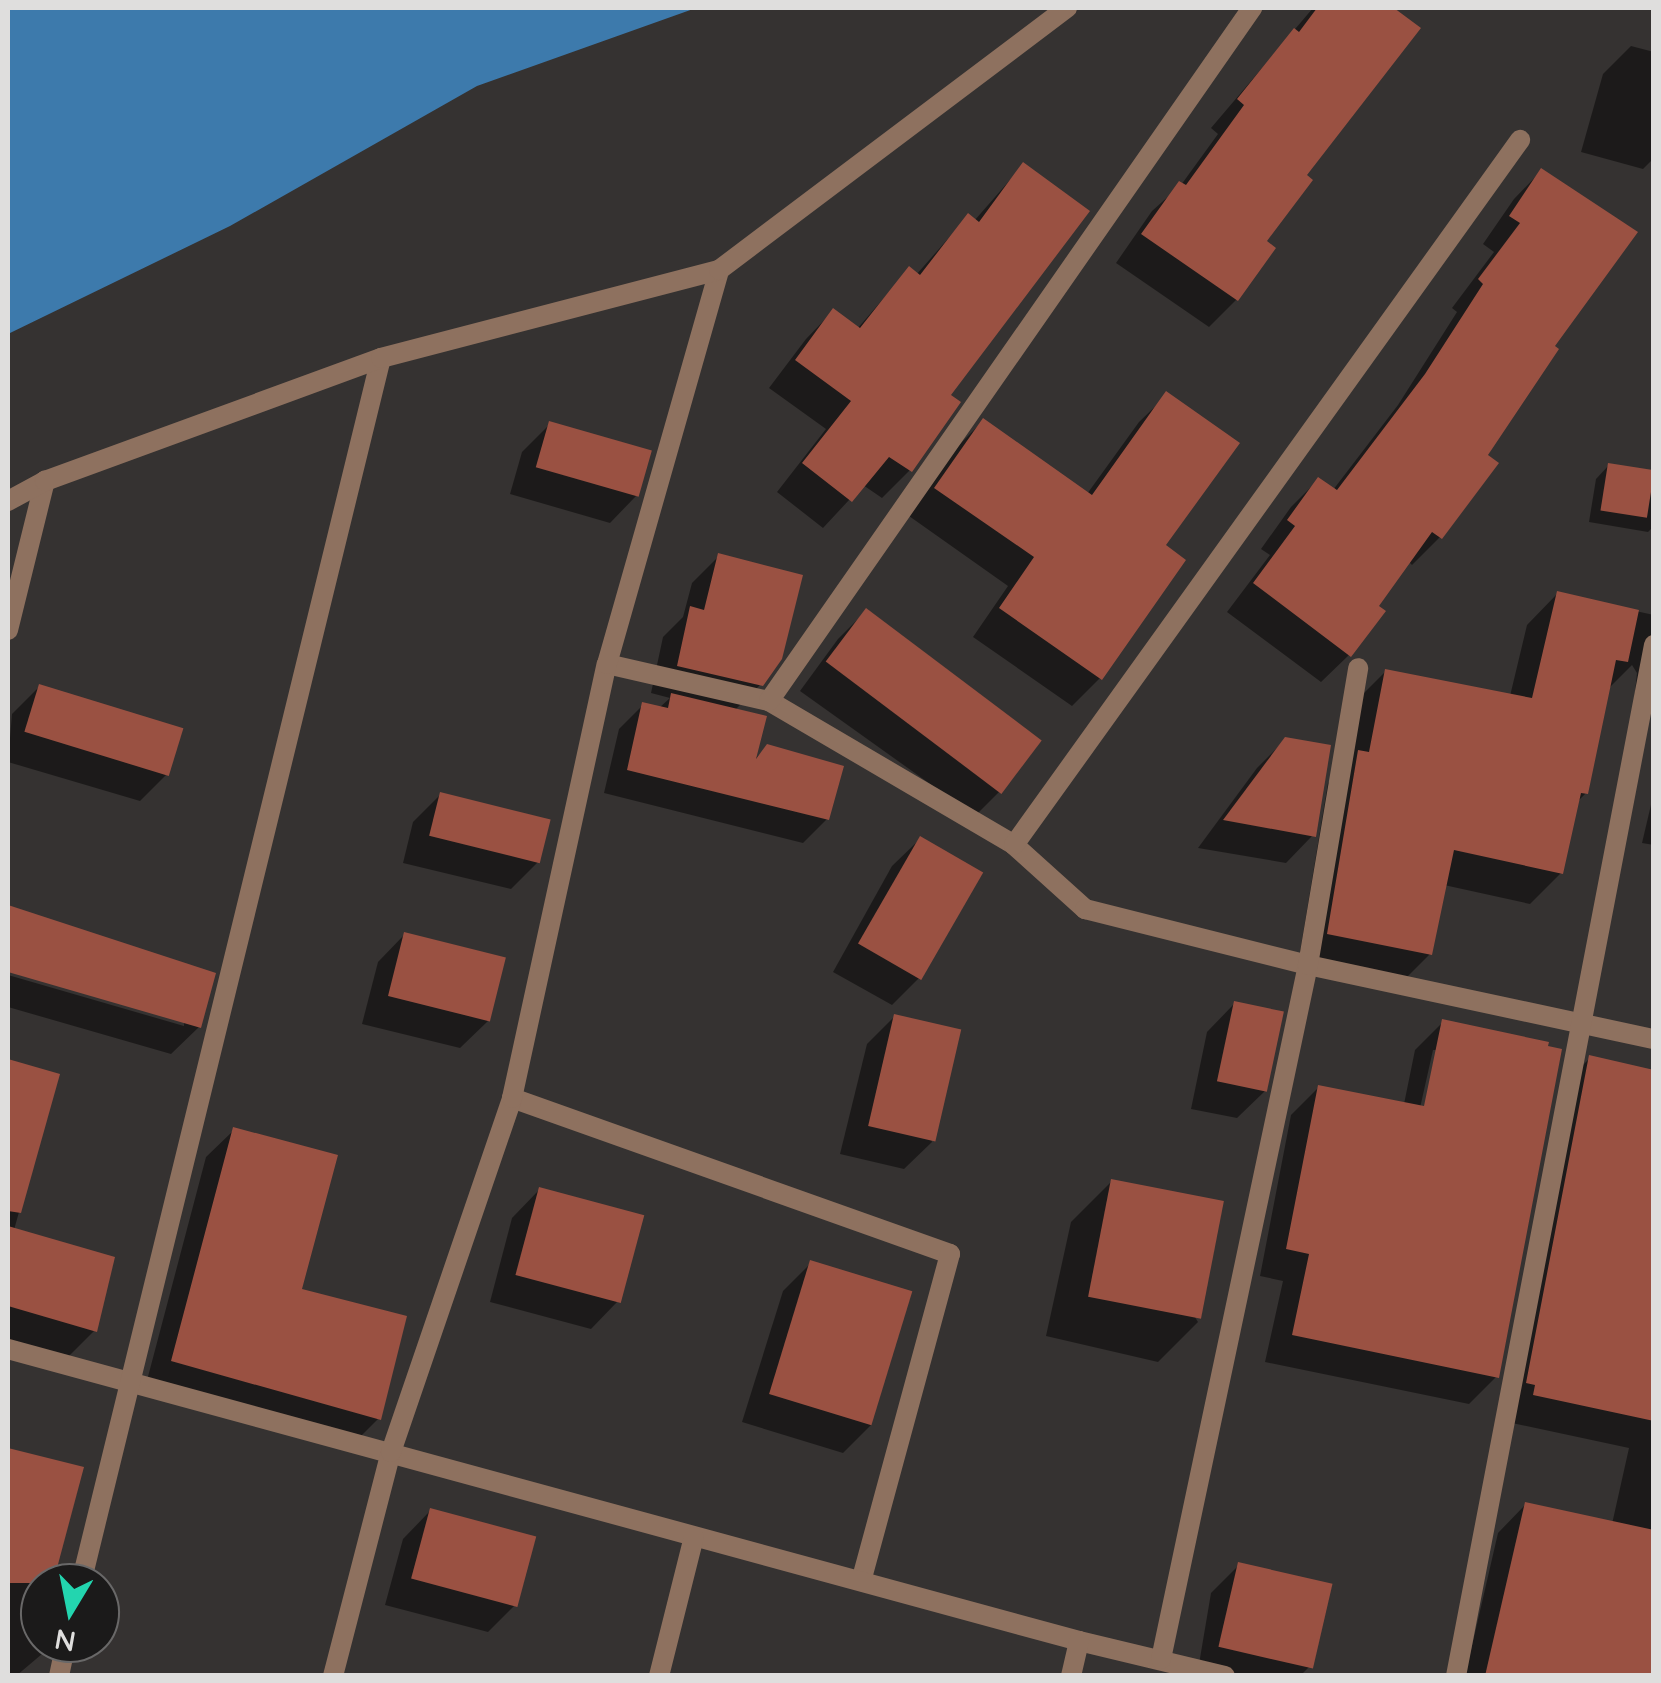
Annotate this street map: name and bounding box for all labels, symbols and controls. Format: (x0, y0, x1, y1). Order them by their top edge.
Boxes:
north arrow (20, 1563, 120, 1663)
text: N (52, 1622, 78, 1660)

